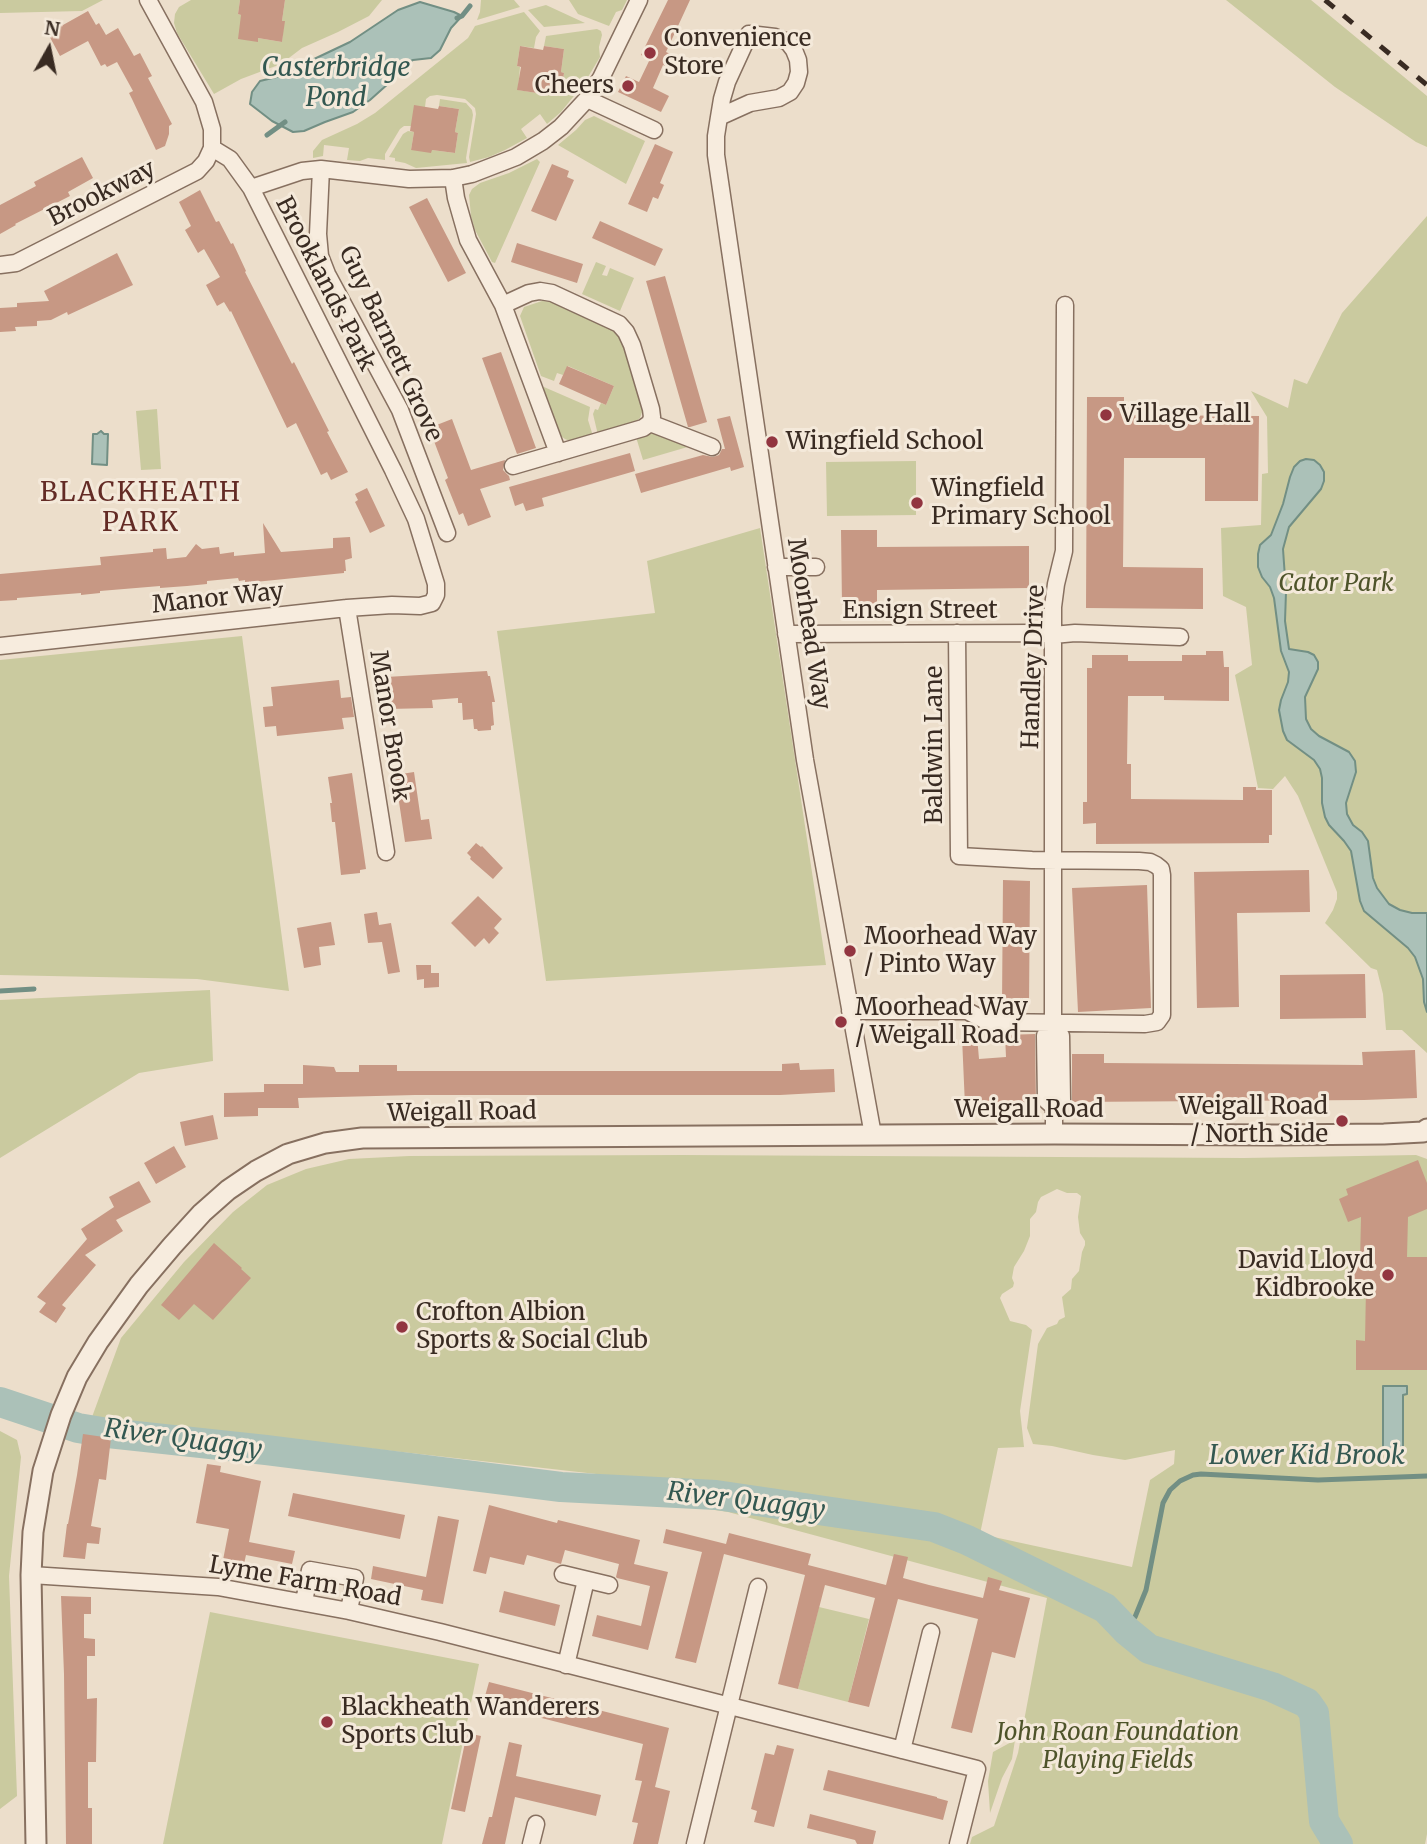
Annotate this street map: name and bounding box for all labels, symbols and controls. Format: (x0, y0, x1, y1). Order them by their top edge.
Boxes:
north arrow (14, 14, 84, 84)
text: N (43, 15, 62, 41)
place label: Convenience Store (664, 25, 811, 81)
marker: Convenience Store (642, 45, 658, 61)
water label: Casterbridge Pond (261, 53, 411, 114)
place label: Cheers (535, 72, 614, 100)
marker: Cheers (620, 78, 636, 94)
street label: Brookway (44, 155, 160, 233)
street label: Brooklands Park (269, 192, 381, 376)
street label: Guy Barnett Grove (332, 242, 448, 446)
place label: Village Hall (1120, 401, 1251, 429)
marker: Village Hall (1098, 407, 1114, 423)
place label: Wingfield School (786, 428, 983, 456)
marker: Wingfield School (764, 434, 780, 450)
place label: Wingfield Primary School (931, 475, 1111, 531)
district label: BLACKHEATH PARK (41, 478, 241, 540)
marker: Wingfield Primary School (909, 495, 925, 511)
street label: Moorhead Way (780, 536, 836, 712)
park label: Cator Park (1278, 570, 1394, 598)
street label: Manor Way (151, 578, 285, 620)
street label: Handley Drive (1017, 584, 1051, 750)
street label: Ensign Street (842, 597, 998, 625)
street label: Manor Brook (363, 648, 415, 804)
street label: Baldwin Lane (921, 666, 949, 824)
place label: Moorhead Way / Pinto Way (864, 923, 1037, 979)
marker: Moorhead Way / Pinto Way (842, 943, 858, 959)
place label: Moorhead Way / Weigall Road (855, 994, 1028, 1050)
marker: Moorhead Way / Weigall Road (833, 1014, 849, 1030)
place label: Weigall Road / North Side (1179, 1093, 1328, 1149)
street label: Weigall Road (954, 1096, 1104, 1124)
street label: Weigall Road (387, 1097, 537, 1129)
marker: Weigall Road / North Side (1334, 1113, 1350, 1129)
place label: David Lloyd Kidbrooke (1238, 1247, 1374, 1303)
marker: David Lloyd Kidbrooke (1380, 1267, 1396, 1283)
place label: Crofton Albion Sports & Social Club (416, 1299, 648, 1355)
marker: Crofton Albion Sports & Social Club (394, 1319, 410, 1335)
water label: River Quaggy (102, 1413, 264, 1467)
water label: Lower Kid Brook (1209, 1441, 1405, 1473)
water label: River Quaggy (665, 1477, 827, 1527)
street label: Lyme Farm Road (207, 1551, 403, 1613)
place label: Blackheath Wanderers Sports Club (341, 1694, 600, 1750)
marker: Blackheath Wanderers Sports Club (319, 1714, 335, 1730)
park label: John Roan Foundation Playing Fields (997, 1719, 1239, 1775)

